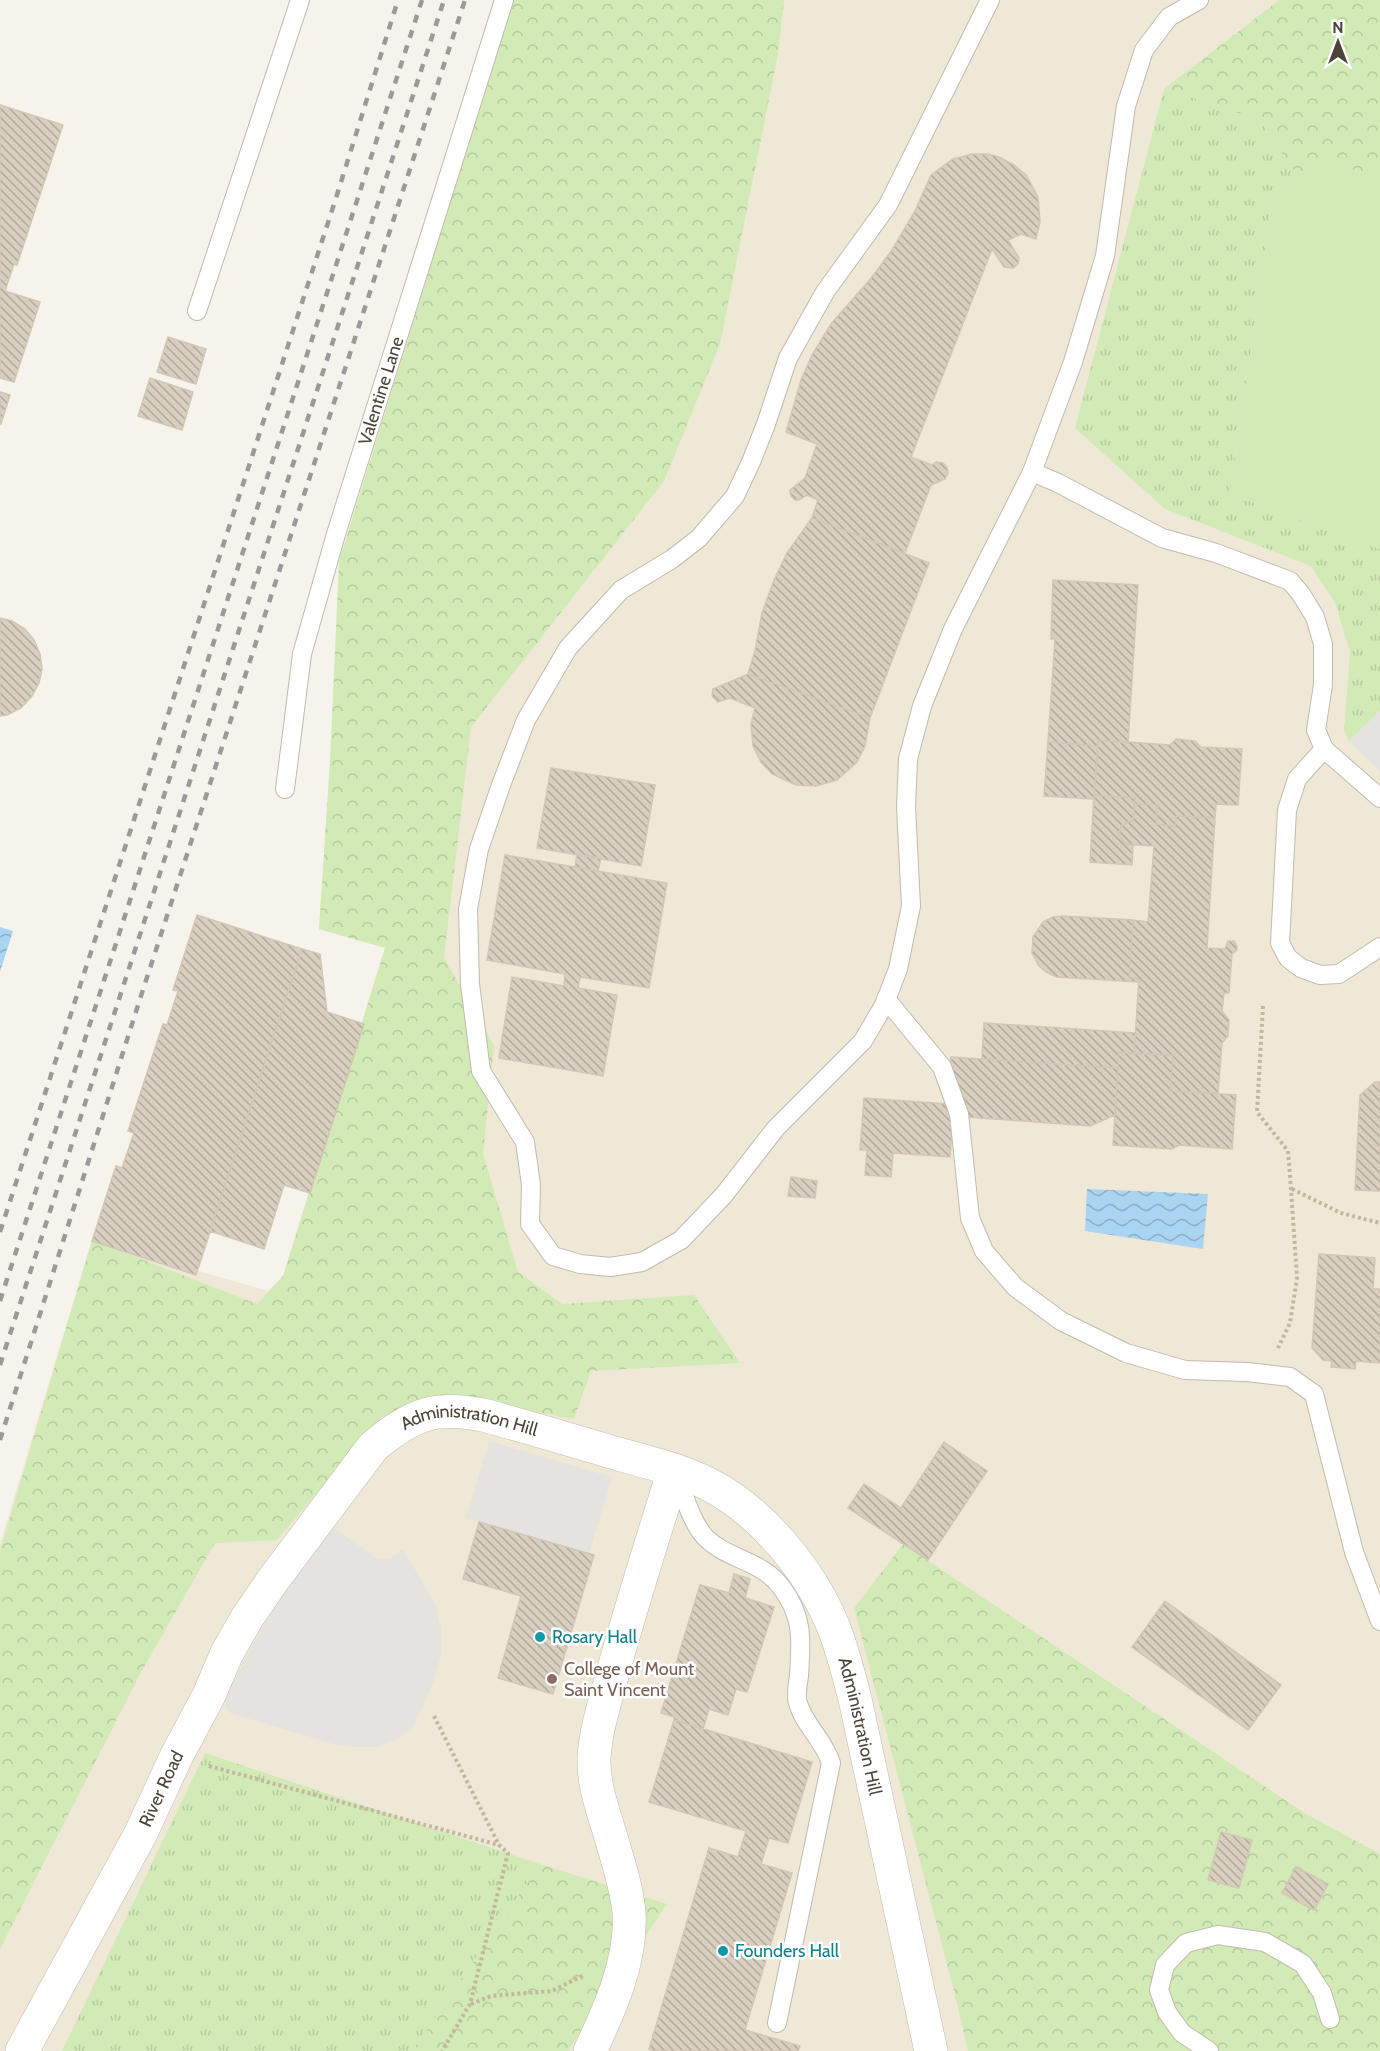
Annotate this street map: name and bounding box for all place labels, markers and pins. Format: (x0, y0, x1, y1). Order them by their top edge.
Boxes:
place label: Rosary Hall (552, 1626, 638, 1648)
marker: Rosary Hall (533, 1630, 547, 1644)
place label: College of Mount Saint Vincent (564, 1658, 694, 1701)
marker: College of Mount Saint Vincent (545, 1672, 559, 1686)
place label: Founders Hall (735, 1940, 840, 1962)
marker: Founders Hall (716, 1944, 730, 1958)

